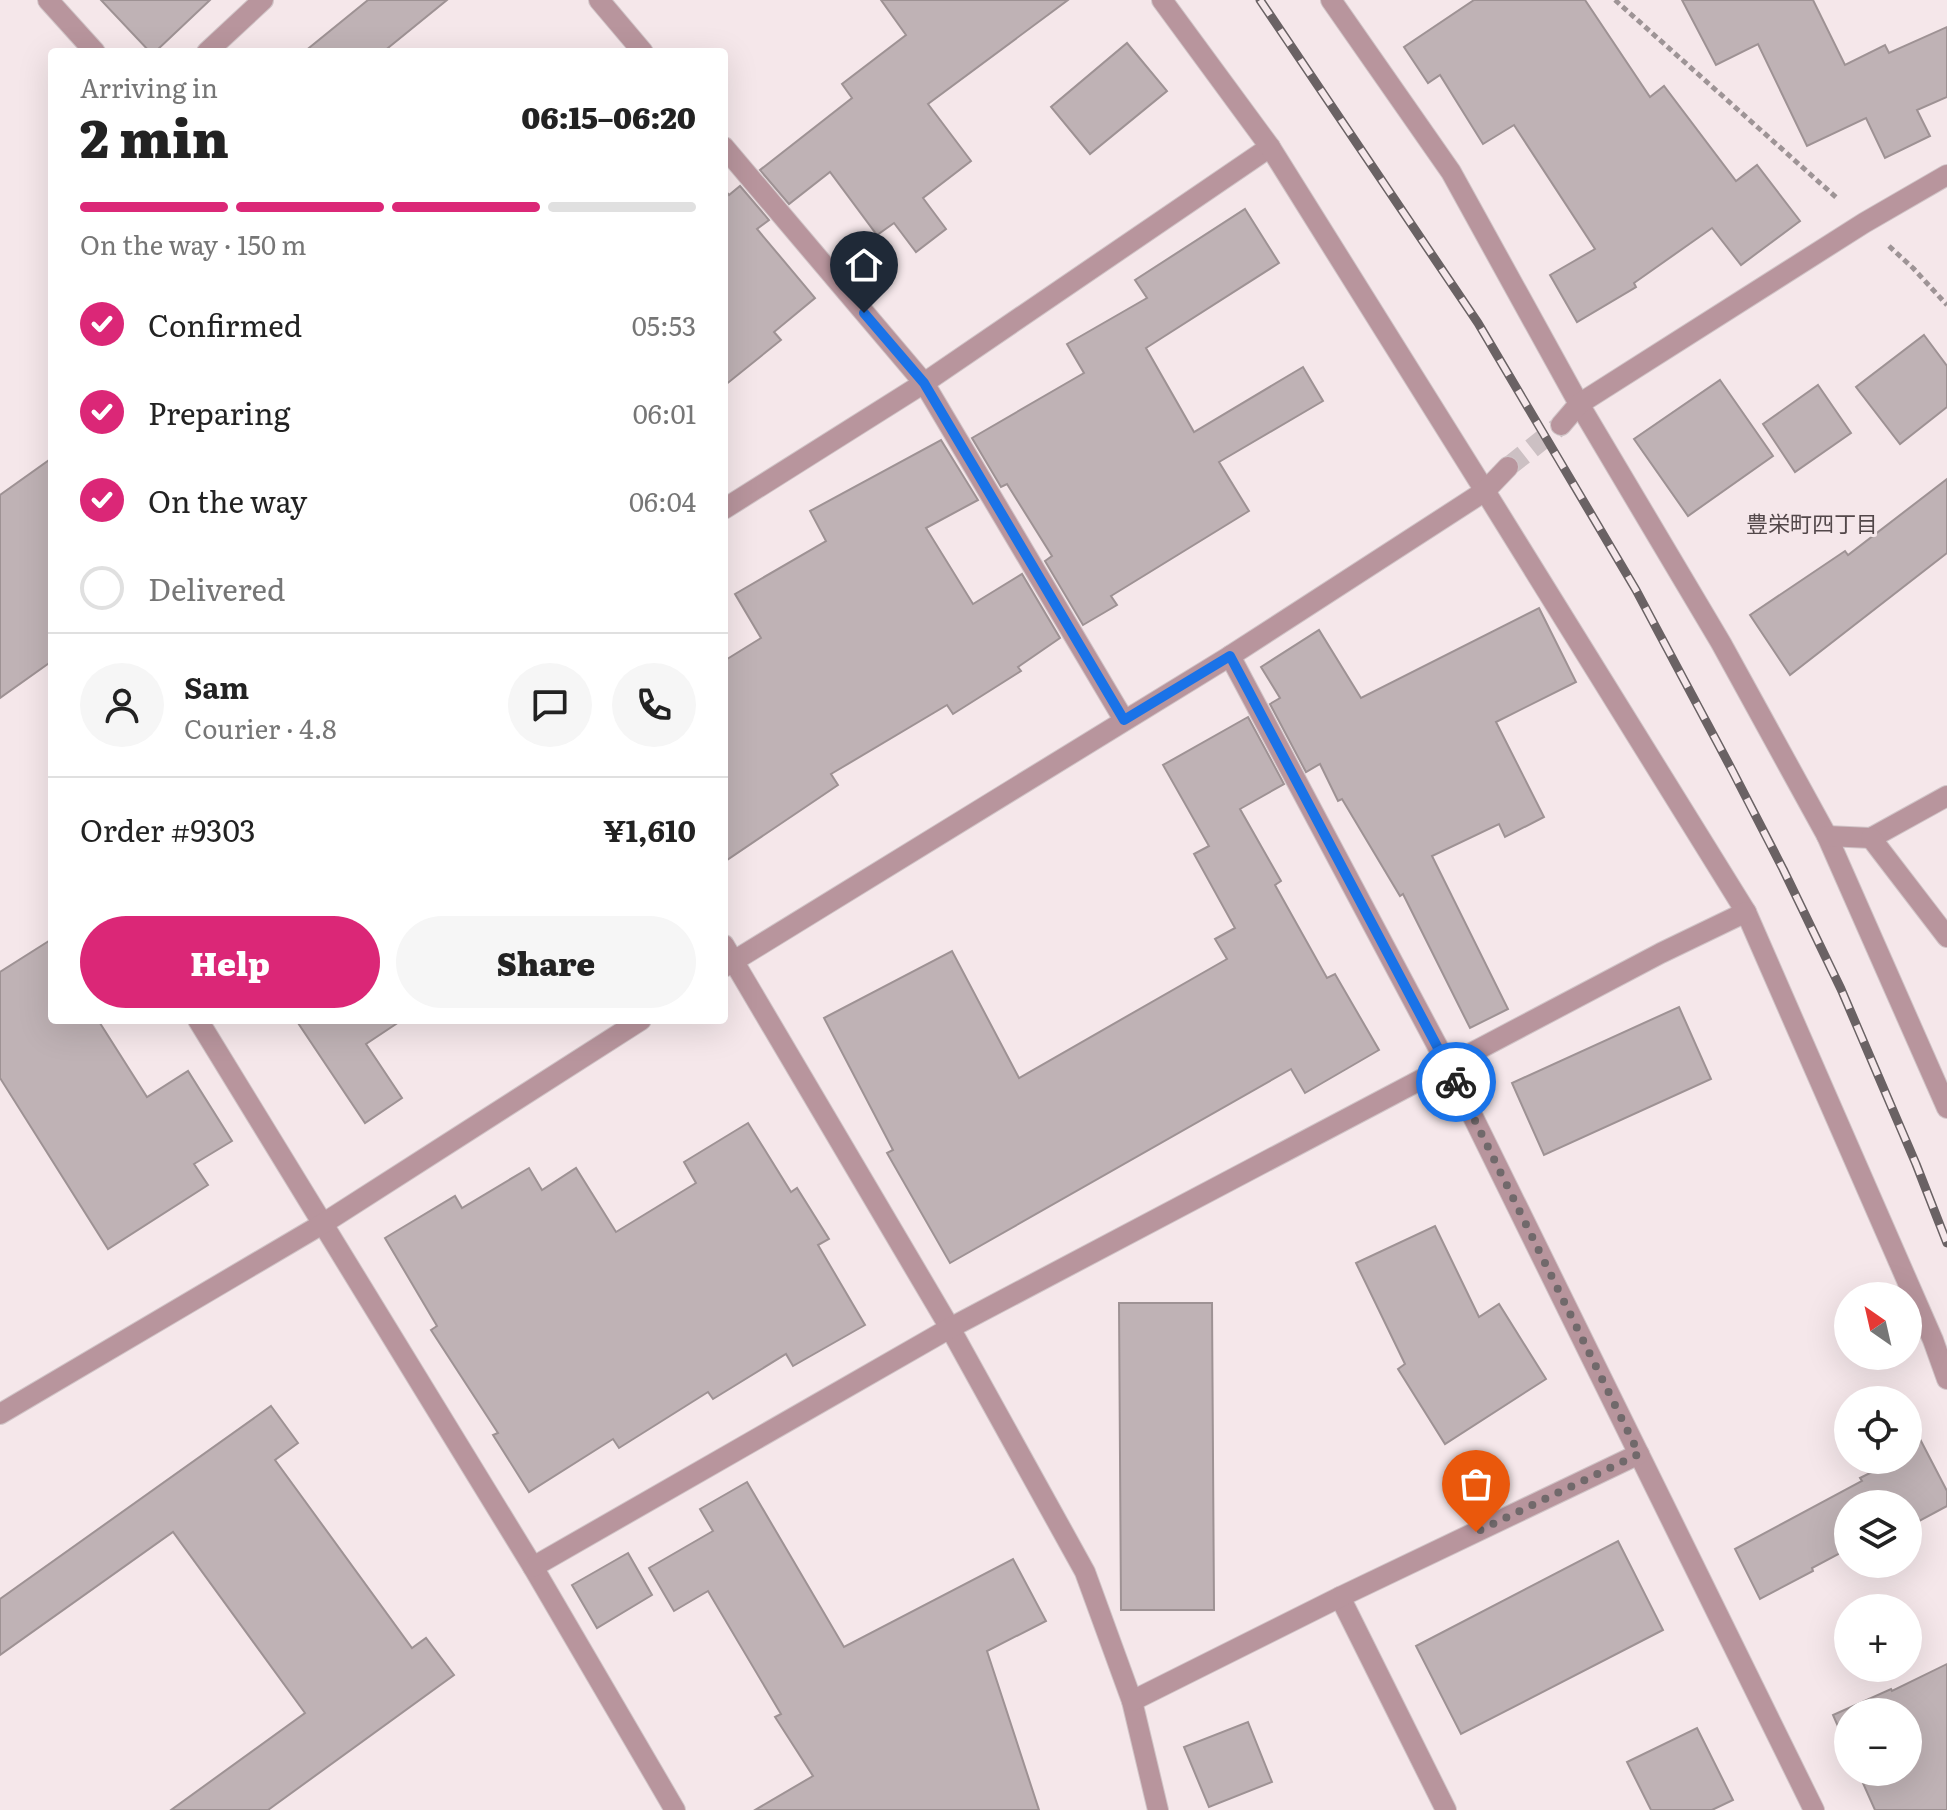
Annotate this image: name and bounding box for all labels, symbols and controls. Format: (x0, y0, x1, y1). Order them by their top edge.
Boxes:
text: Arriving in (80, 67, 218, 106)
text: 06:15–06:20 (521, 94, 696, 138)
text: 2 min (80, 97, 229, 174)
text: On the way · 150 m (80, 224, 306, 263)
pin (830, 231, 898, 313)
icon: home (842, 243, 886, 287)
icon: check (80, 302, 124, 346)
text: Confirmed (148, 302, 302, 346)
text: 05:53 (632, 305, 696, 344)
icon: check (80, 390, 124, 434)
text: Preparing (148, 390, 290, 434)
text: 06:01 (633, 393, 696, 432)
icon: check (80, 478, 124, 522)
text: On the way (148, 478, 307, 522)
text: 06:04 (629, 481, 696, 520)
district label: 豊栄町四丁目 (1746, 506, 1878, 539)
text: Delivered (148, 566, 285, 610)
button: person (80, 663, 164, 747)
button: chat (508, 663, 592, 747)
button: phone (612, 663, 696, 747)
text: Sam (184, 664, 249, 708)
text: Courier · 4.8 (184, 708, 337, 747)
text: Order #9303 (80, 807, 256, 851)
text: ¥1,610 (603, 807, 696, 851)
button: Help (80, 916, 380, 1008)
button: Share (396, 916, 696, 1008)
courier (1416, 1042, 1496, 1122)
icon: bike (1434, 1060, 1478, 1104)
north arrow (1834, 1282, 1922, 1370)
map controls (1834, 1282, 1922, 1786)
button: locate (1834, 1386, 1922, 1474)
pin (1442, 1450, 1510, 1532)
icon: bag (1454, 1462, 1498, 1506)
button: layers (1834, 1490, 1922, 1578)
button: + (1834, 1594, 1922, 1682)
button: − (1834, 1698, 1922, 1786)

